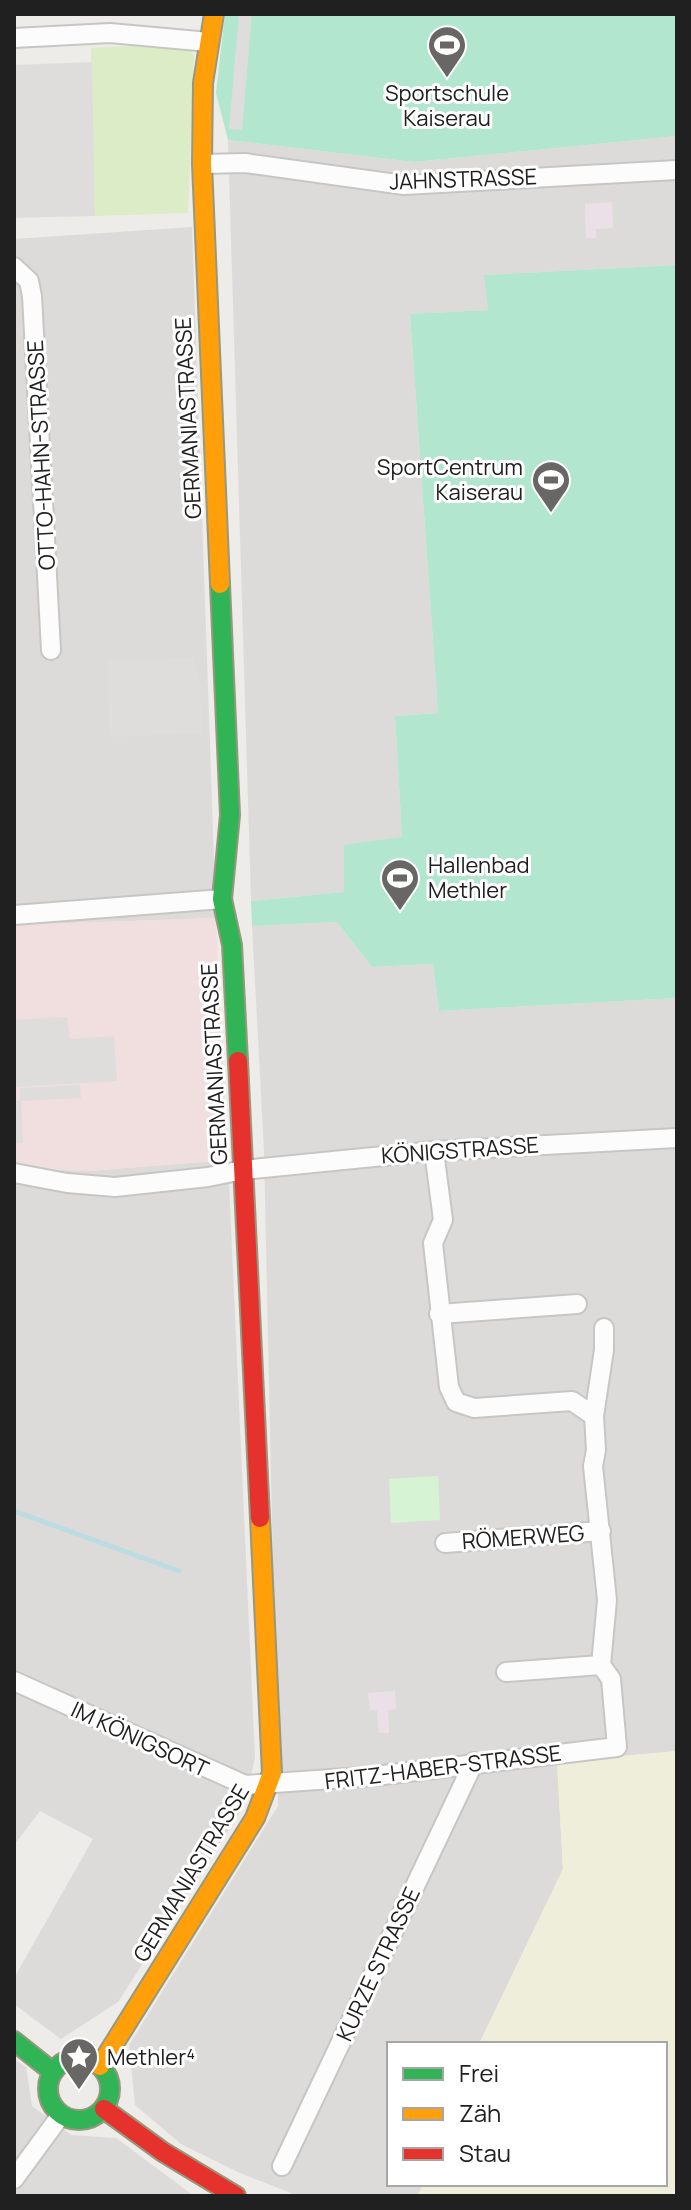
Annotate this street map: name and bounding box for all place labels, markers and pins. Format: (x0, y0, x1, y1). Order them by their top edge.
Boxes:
sports icon: Sportschule Kaiserau (426, 24, 468, 79)
place label: Sportschule Kaiserau (385, 78, 509, 133)
place label: SportCentrum Kaiserau (377, 452, 523, 507)
sports icon: SportCentrum Kaiserau (530, 459, 572, 514)
place label: Hallenbad Methler (428, 850, 529, 905)
sports icon: Hallenbad Methler (379, 857, 421, 912)
place icon: Methler⁴ (58, 2036, 100, 2091)
place label: Methler⁴ (107, 2042, 195, 2072)

